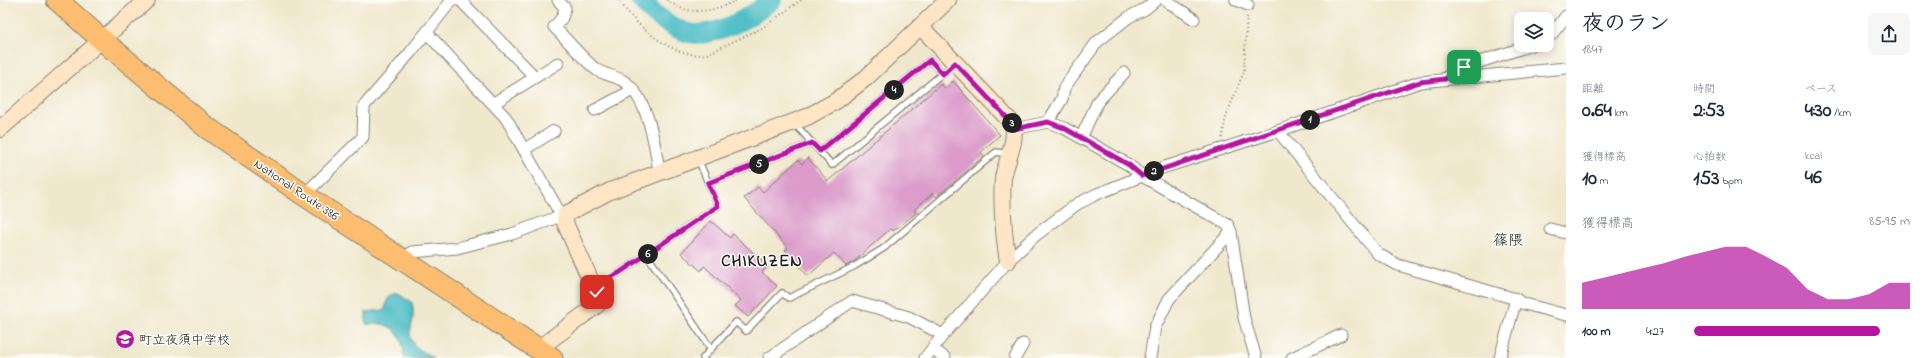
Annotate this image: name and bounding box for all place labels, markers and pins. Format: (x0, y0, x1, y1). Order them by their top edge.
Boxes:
pin (1447, 50, 1481, 84)
pin: 4 (884, 80, 904, 100)
pin: 1 (1300, 110, 1320, 130)
pin: 3 (1002, 113, 1022, 133)
pin: 5 (749, 154, 769, 174)
pin: 2 (1144, 161, 1164, 181)
pin: 6 (638, 244, 658, 264)
pin (580, 275, 614, 309)
school or university icon: 町立夜須中学校 (114, 328, 136, 350)
place label: 町立夜須中学校 (139, 331, 230, 350)

